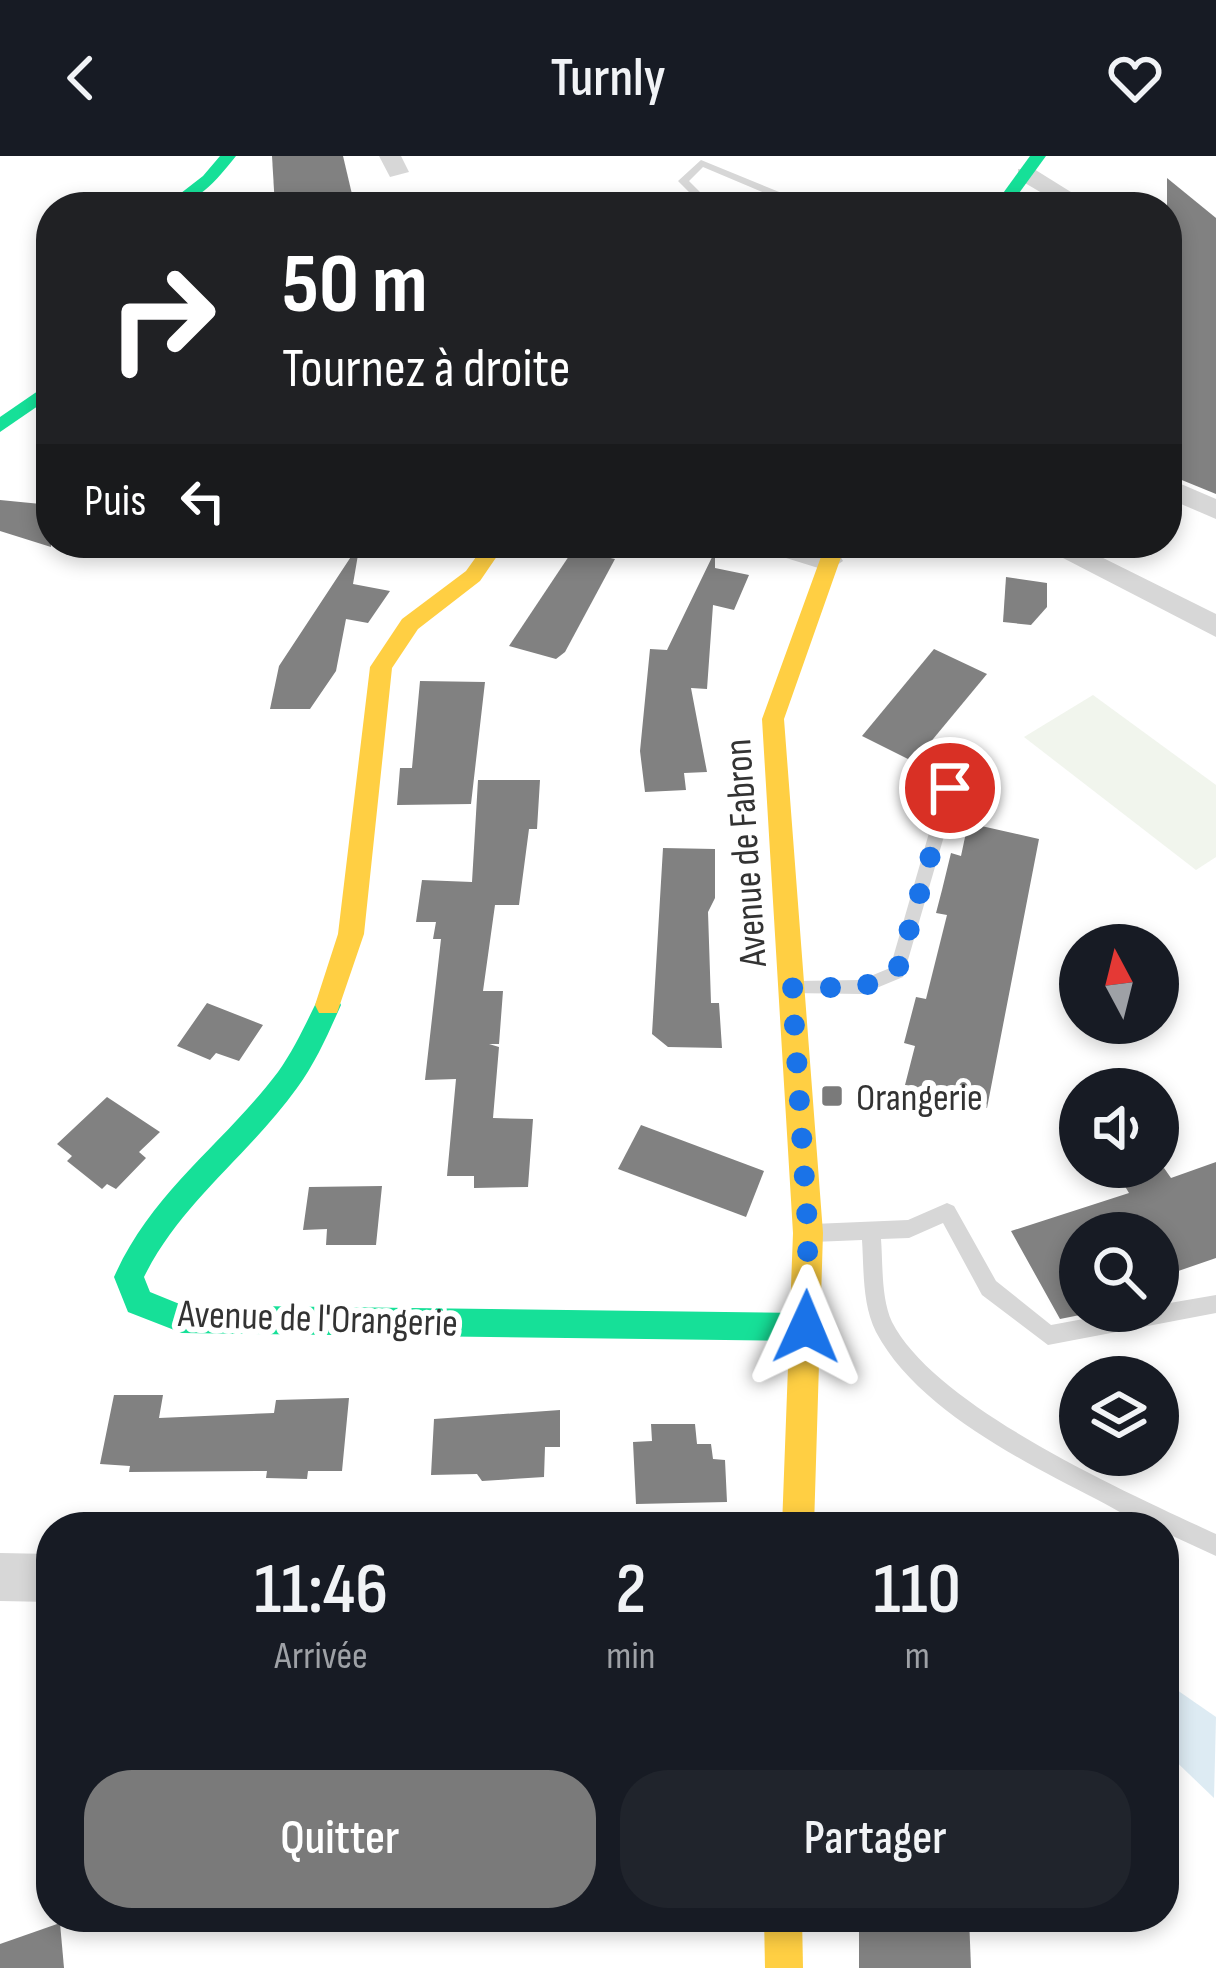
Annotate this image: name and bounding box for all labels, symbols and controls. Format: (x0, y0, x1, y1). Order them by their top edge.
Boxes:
icon: back (48, 45, 114, 111)
icon: heart (1102, 45, 1168, 111)
text: Turnly (551, 46, 665, 111)
text: 50 m (282, 235, 428, 336)
icon: right (84, 240, 240, 396)
text: Tournez à droite (282, 337, 570, 402)
icon: left (170, 468, 236, 534)
text: Puis (84, 474, 146, 529)
street label: Avenue de Fabron (715, 737, 778, 969)
pin (899, 737, 1001, 839)
icon: arrive (917, 755, 983, 821)
north arrow (1059, 924, 1179, 1044)
map controls (1059, 924, 1179, 1476)
button: sound (1059, 1068, 1179, 1188)
place label: Orangerie (856, 1075, 983, 1122)
marker: Orangerie (819, 1083, 845, 1109)
button: search (1059, 1212, 1179, 1332)
position arrow (743, 1264, 869, 1390)
street label: Avenue de l'Orangerie (176, 1291, 459, 1348)
button: layers (1059, 1356, 1179, 1476)
text: 11:46 (254, 1547, 388, 1634)
text: 2 (615, 1547, 646, 1634)
text: 110 (874, 1547, 961, 1634)
text: Arrivée (275, 1633, 368, 1680)
text: min (606, 1633, 655, 1680)
text: m (905, 1633, 930, 1680)
button: Quitter (84, 1770, 596, 1908)
button: Partager (620, 1770, 1131, 1908)

